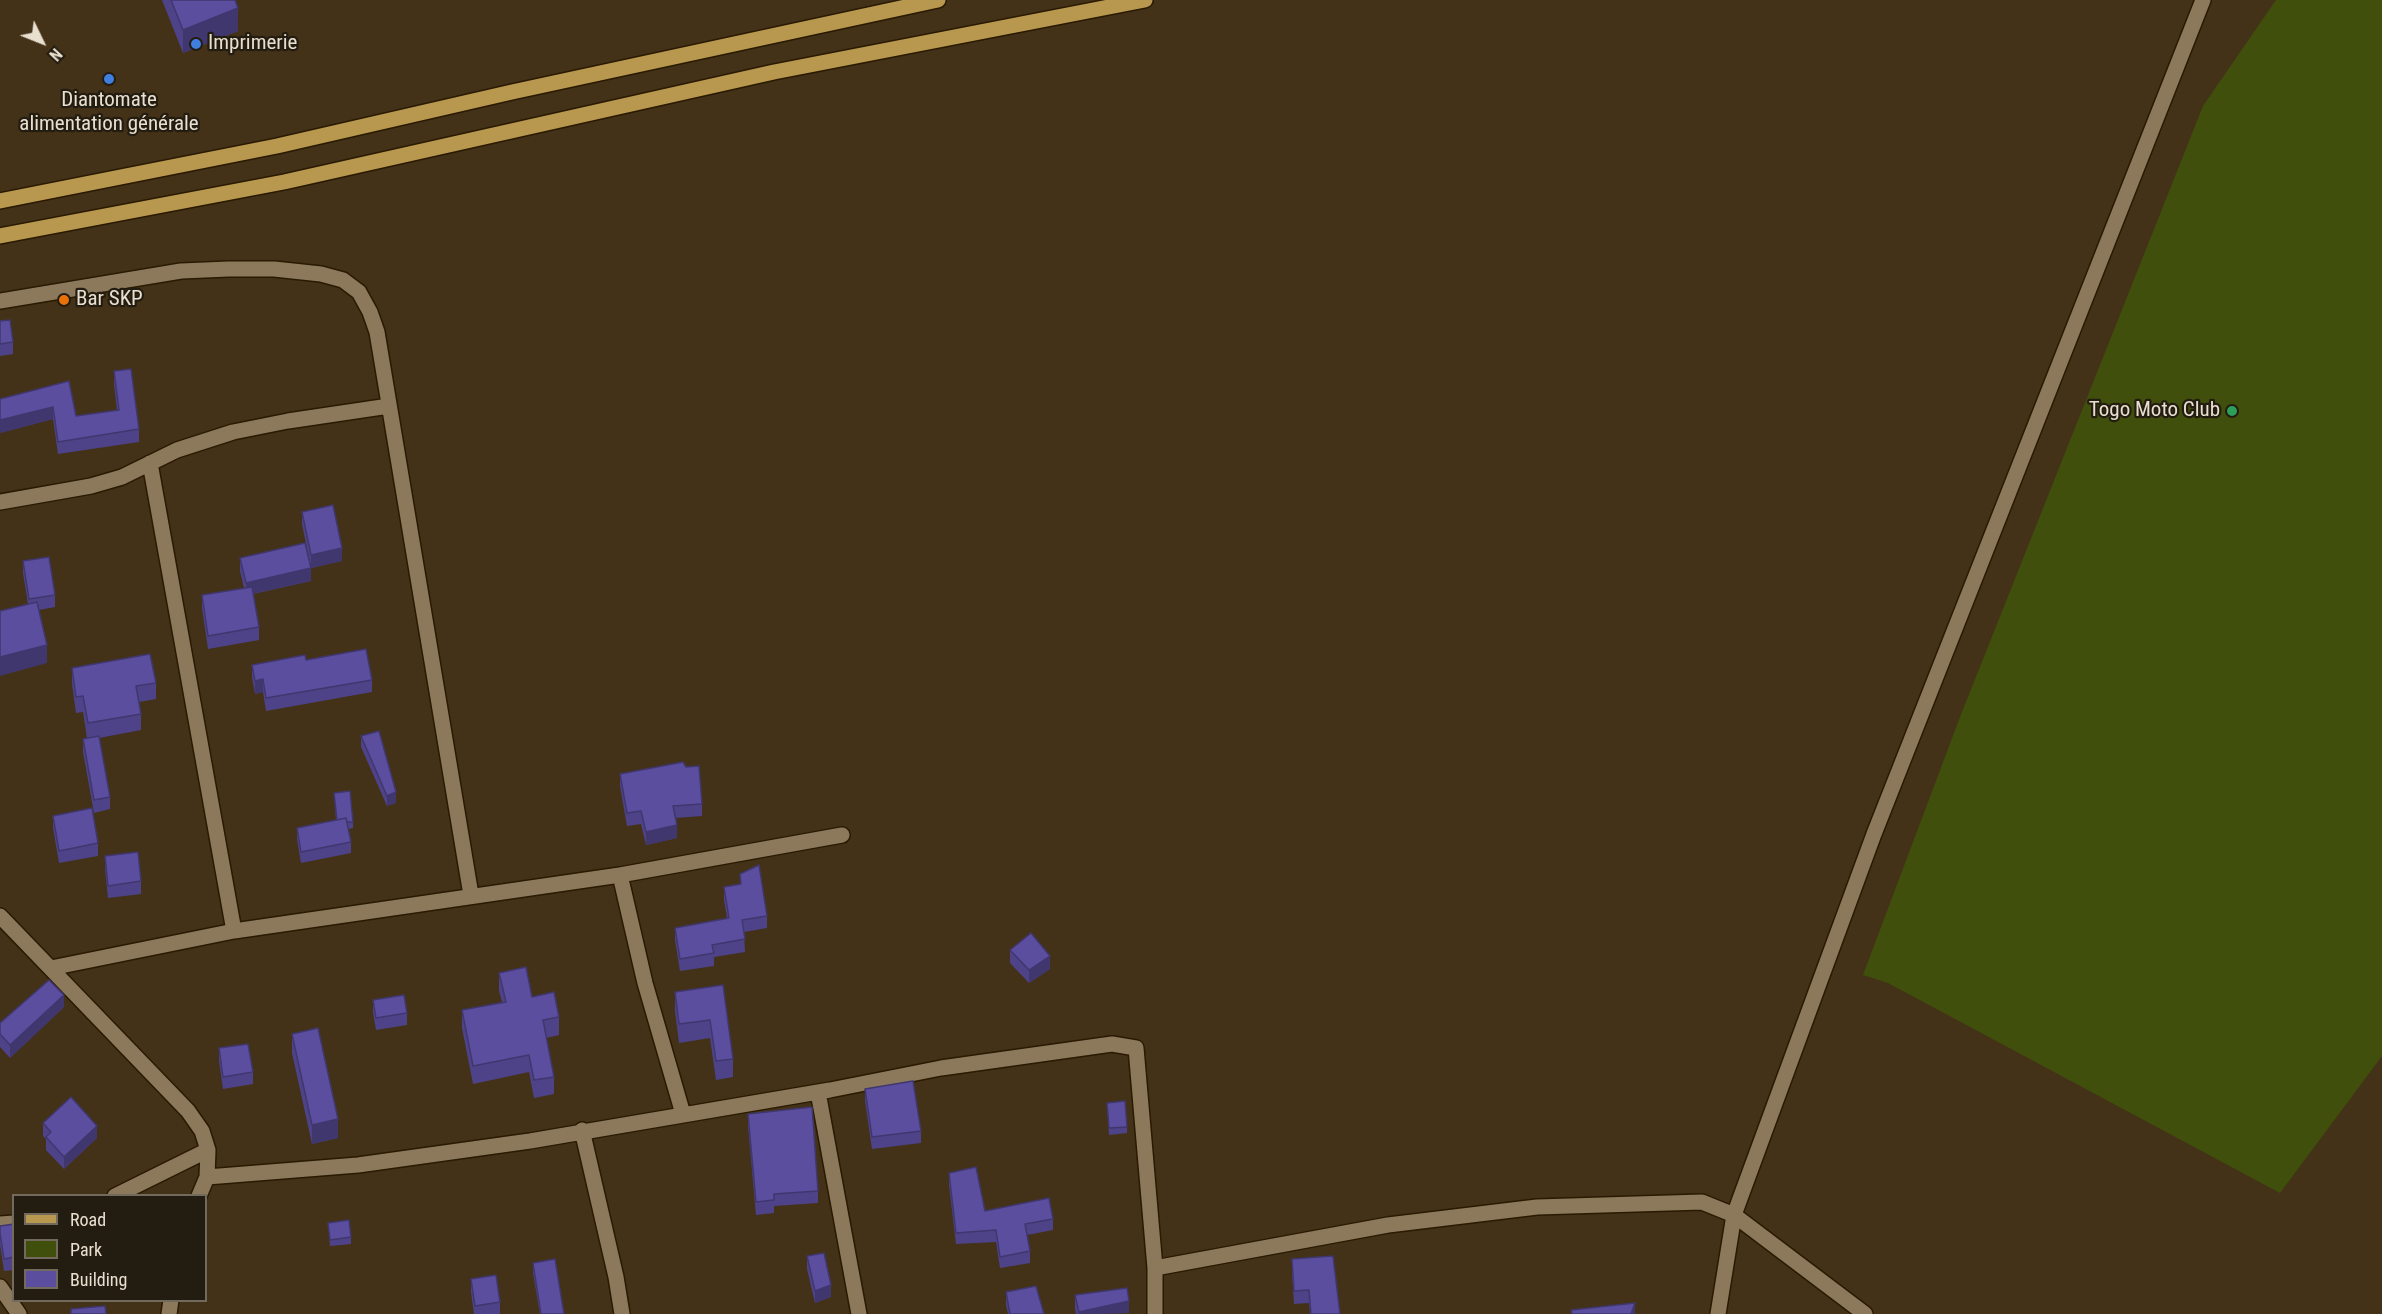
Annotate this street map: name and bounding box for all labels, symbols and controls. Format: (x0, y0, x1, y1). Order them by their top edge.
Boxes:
north arrow (12, 12, 72, 72)
place label: Imprimerie (208, 31, 297, 57)
marker: Imprimerie (189, 37, 203, 51)
text: N (45, 45, 66, 65)
marker: Diantomate alimentation générale (102, 72, 116, 86)
place label: Diantomate alimentation générale (19, 88, 199, 138)
place label: Bar SKP (76, 287, 143, 313)
marker: Bar SKP (57, 293, 71, 307)
place label: Togo Moto Club (2089, 398, 2220, 424)
marker: Togo Moto Club (2225, 404, 2239, 418)
legend (12, 1194, 207, 1302)
text: Road (70, 1209, 106, 1230)
text: Park (70, 1239, 102, 1260)
text: Building (70, 1269, 127, 1290)

